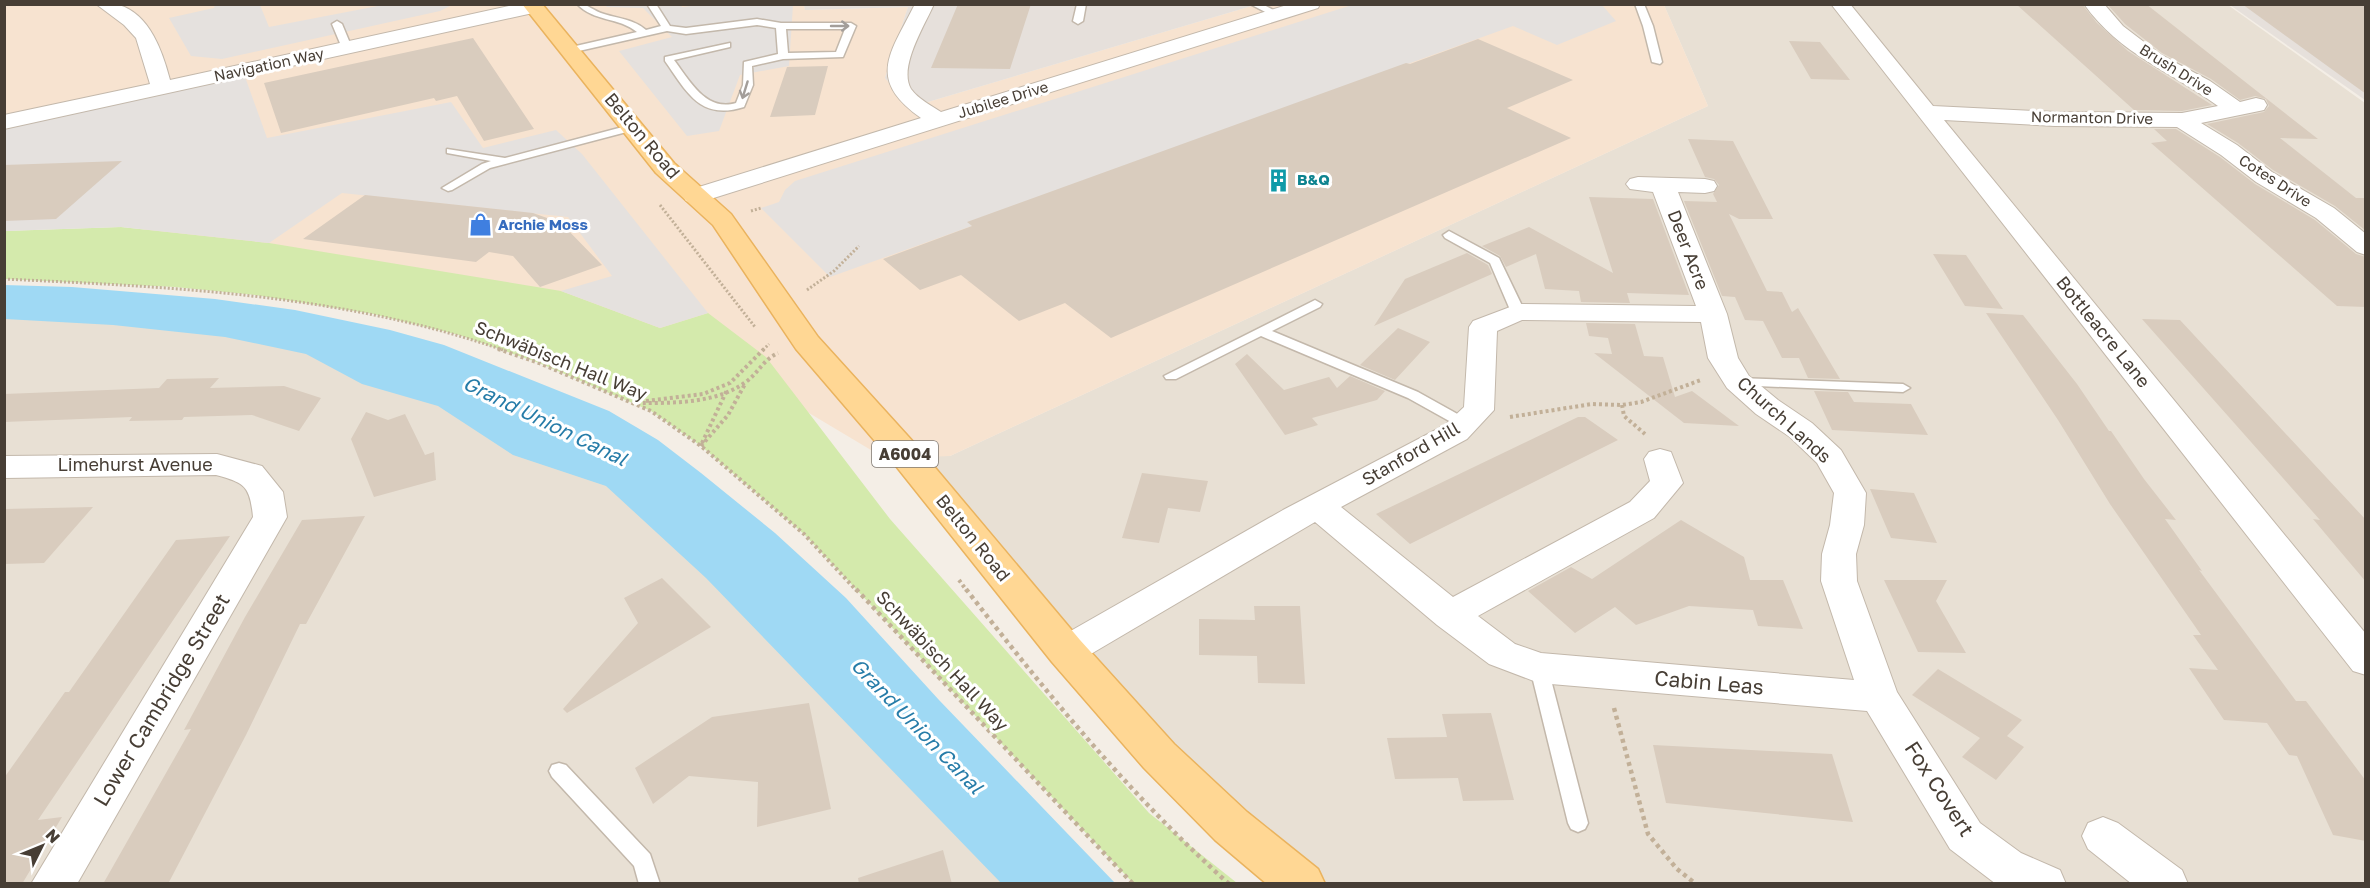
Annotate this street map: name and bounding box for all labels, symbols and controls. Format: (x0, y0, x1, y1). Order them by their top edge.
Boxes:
one-way arrow (829, 20, 849, 32)
street label: Brush Drive (2137, 40, 2217, 99)
street label: Navigation Way (212, 43, 326, 84)
street label: Jubilee Drive (955, 77, 1050, 121)
one-way arrow (739, 80, 750, 99)
street label: Belton Road (600, 88, 685, 183)
street label: Normanton Drive (2031, 107, 2154, 127)
street label: Cotes Drive (2236, 150, 2315, 210)
building icon: B&Q (1266, 167, 1292, 193)
place label: B&Q (1297, 170, 1330, 188)
street label: Deer Acre (1664, 206, 1714, 293)
shop icon: Archie Moss (467, 212, 493, 238)
place label: Archie Moss (498, 215, 588, 233)
street label: Bottleacre Lane (2052, 271, 2155, 392)
street label: Schwäbisch Hall Way (472, 315, 651, 405)
water label: Grand Union Canal (460, 370, 632, 470)
street label: Church Lands (1733, 371, 1836, 467)
street label: Stanford Hill (1358, 416, 1463, 490)
road number: A6004 (872, 441, 938, 467)
street label: Limehurst Avenue (57, 453, 213, 475)
street label: Belton Road (932, 489, 1016, 585)
street label: Schwäbisch Hall Way (872, 586, 1013, 735)
street label: Lower Cambridge Street (87, 588, 235, 811)
water label: Grand Union Canal (847, 653, 989, 798)
street label: Cabin Leas (1653, 664, 1765, 700)
street label: Fox Covert (1899, 736, 1980, 841)
north arrow (12, 816, 72, 876)
text: N (42, 824, 64, 847)

